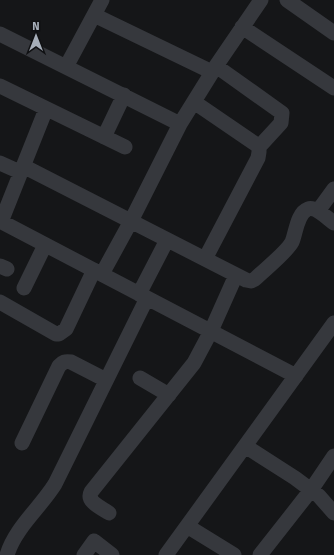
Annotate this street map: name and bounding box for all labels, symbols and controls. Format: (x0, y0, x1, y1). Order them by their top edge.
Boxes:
north arrow (16, 16, 56, 56)
text: N (32, 20, 40, 33)

